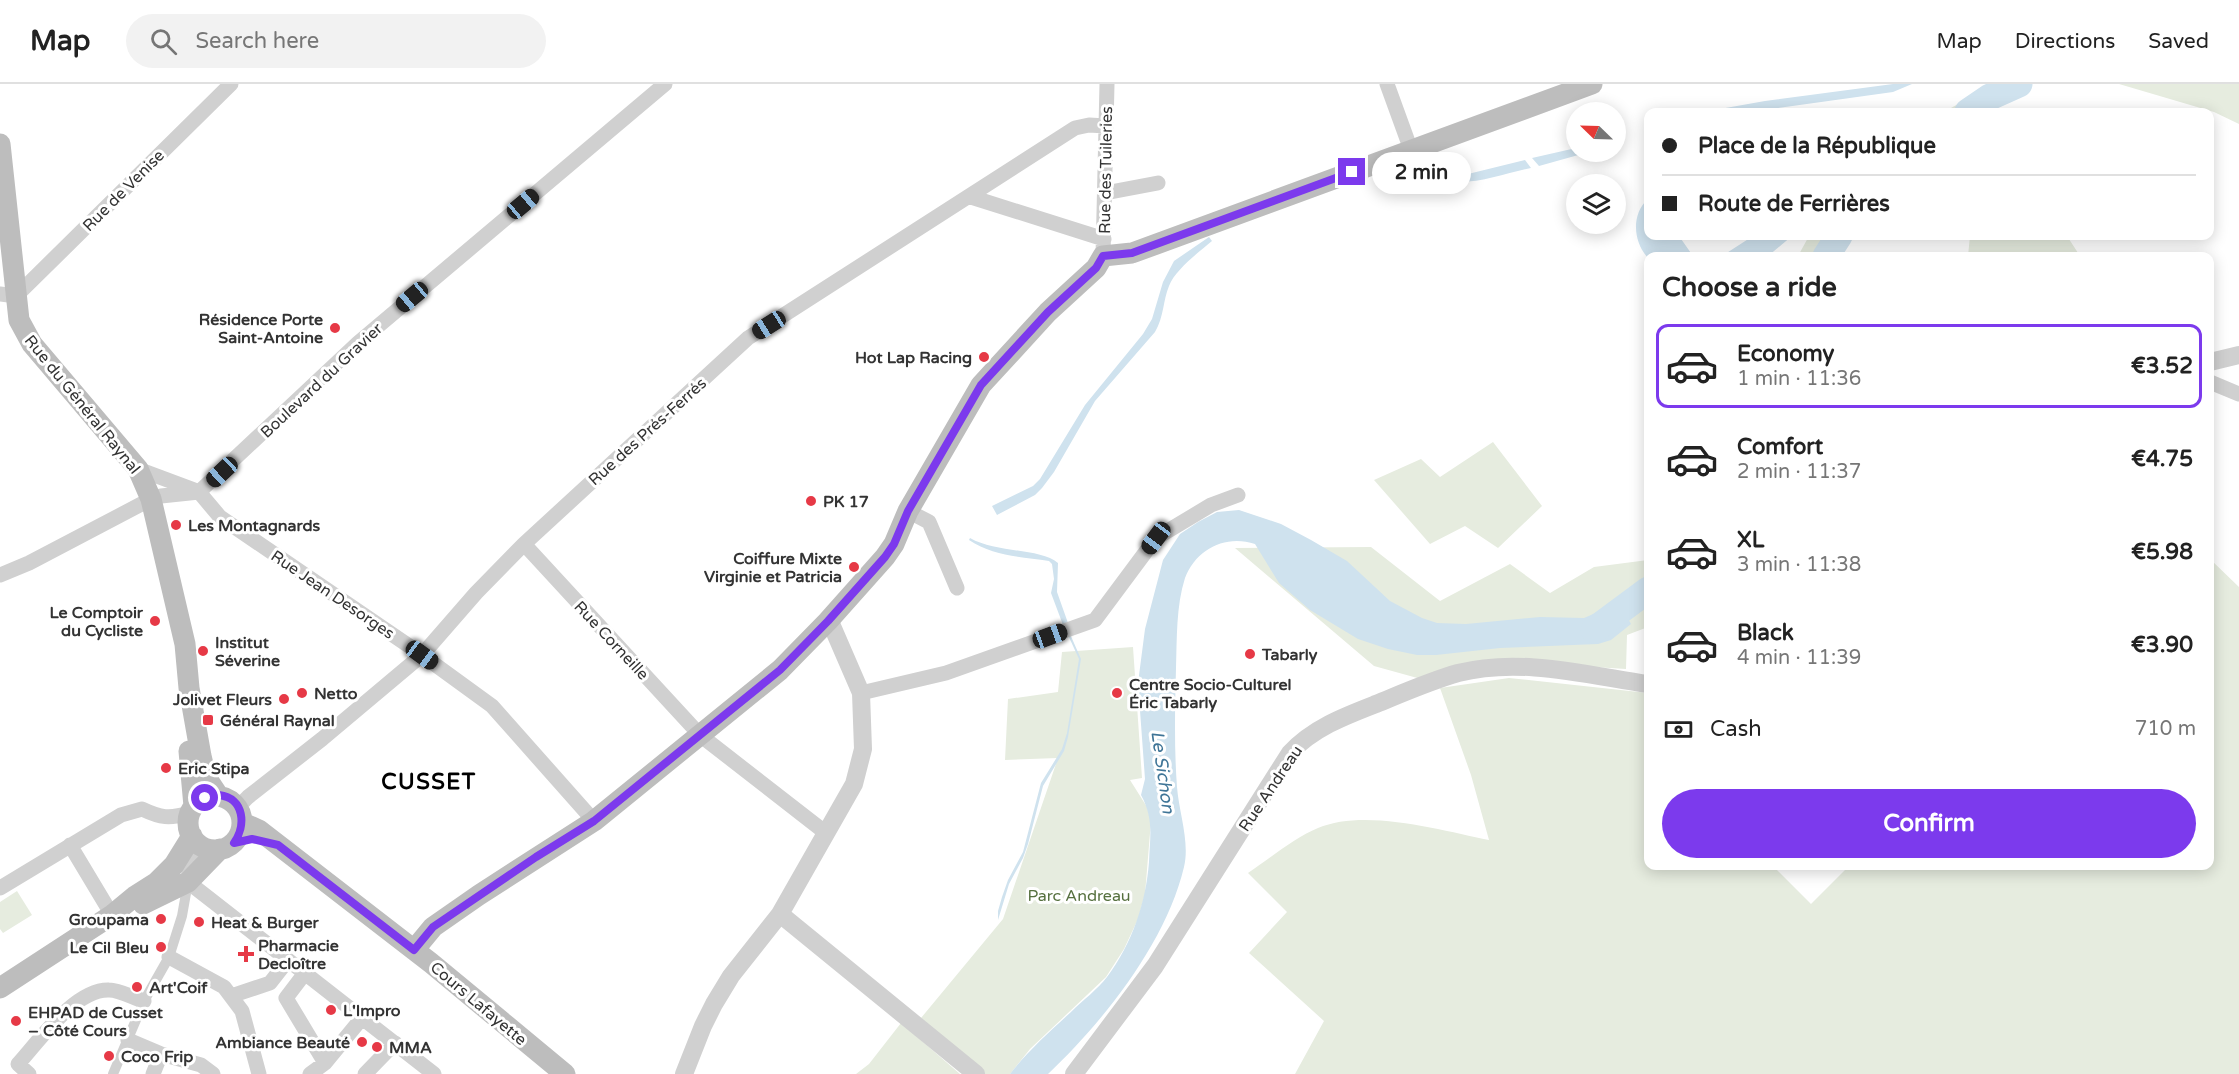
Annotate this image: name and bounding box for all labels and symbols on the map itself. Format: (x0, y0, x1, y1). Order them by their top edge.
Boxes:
north arrow (1566, 102, 1626, 162)
street label: Rue des Tuileries (1095, 106, 1117, 234)
street label: Rue de Venise (79, 146, 169, 236)
callout: 2 min (1373, 151, 1472, 193)
route end (1338, 158, 1365, 185)
car (503, 186, 543, 222)
car (392, 279, 432, 315)
car (749, 308, 789, 342)
place label: Résidence Porte Saint-Antoine (199, 310, 323, 348)
street label: Boulevard du Gravier (256, 318, 388, 443)
marker: Résidence Porte Saint-Antoine (328, 321, 342, 335)
street label: Rue du Général Raynal (20, 331, 144, 478)
place label: Hot Lap Racing (855, 348, 972, 368)
marker: Hot Lap Racing (977, 350, 991, 364)
street label: Rue des Prés-Ferrés (584, 373, 711, 490)
car (203, 453, 241, 491)
place label: PK 17 (823, 492, 869, 512)
marker: PK 17 (804, 494, 818, 508)
place label: Les Montagnards (188, 516, 321, 536)
marker: Les Montagnards (169, 518, 183, 532)
car (1138, 518, 1174, 558)
street label: Rue Jean Desorges (267, 546, 398, 644)
place label: Coiffure Mixte Virginie et Patricia (704, 549, 842, 587)
marker: Coiffure Mixte Virginie et Patricia (847, 560, 861, 574)
street label: Rue Corneille (570, 597, 653, 684)
place label: Le Comptoir du Cycliste (49, 603, 144, 641)
marker: Le Comptoir du Cycliste (148, 614, 162, 628)
car (1030, 621, 1070, 651)
place label: Institut Séverine (215, 633, 280, 671)
car (402, 637, 442, 673)
marker: Institut Séverine (196, 644, 210, 658)
place label: Tabarly (1261, 645, 1318, 665)
marker: Tabarly (1243, 647, 1257, 661)
place label: Centre Socio-Culturel Éric Tabarly (1129, 675, 1292, 713)
place label: Netto (314, 684, 358, 704)
marker: Netto (295, 686, 309, 700)
marker: Centre Socio-Culturel Éric Tabarly (1110, 686, 1124, 700)
place label: Jolivet Fleurs (172, 690, 272, 710)
marker: Jolivet Fleurs (277, 692, 291, 706)
place label: Général Raynal (220, 711, 335, 731)
marker: Général Raynal (201, 713, 215, 727)
water label: Le Sichon (1146, 729, 1180, 816)
street label: Rue Andreau (1235, 742, 1307, 835)
place label: Eric Stipa (178, 759, 250, 779)
marker: Eric Stipa (159, 761, 173, 775)
district label: CUSSET (381, 769, 477, 795)
route start (191, 784, 218, 811)
park label: Parc Andreau (1027, 886, 1131, 906)
place label: Groupama (69, 910, 149, 930)
marker: Groupama (154, 912, 168, 926)
place label: Heat & Burger (211, 913, 320, 933)
marker: Heat & Burger (192, 915, 206, 929)
place label: Pharmacie Decloître (258, 936, 339, 974)
place label: Le Cil Bleu (70, 938, 149, 958)
marker: Le Cil Bleu (154, 940, 168, 954)
marker: Pharmacie Decloître (239, 947, 253, 961)
street label: Cours Lafayette (426, 958, 531, 1050)
place label: Art'Coif (149, 978, 208, 998)
marker: Art'Coif (130, 980, 144, 994)
place label: L'Impro (343, 1001, 401, 1021)
place label: EHPAD de Cusset – Côté Cours (28, 1003, 164, 1041)
marker: L'Impro (324, 1003, 338, 1017)
marker: EHPAD de Cusset – Côté Cours (9, 1014, 23, 1028)
place label: Ambiance Beauté (215, 1033, 350, 1053)
marker: Ambiance Beauté (355, 1035, 369, 1049)
place label: MMA (389, 1038, 432, 1058)
marker: MMA (370, 1040, 384, 1054)
place label: Coco Frip (121, 1047, 193, 1067)
marker: Coco Frip (102, 1049, 116, 1063)

